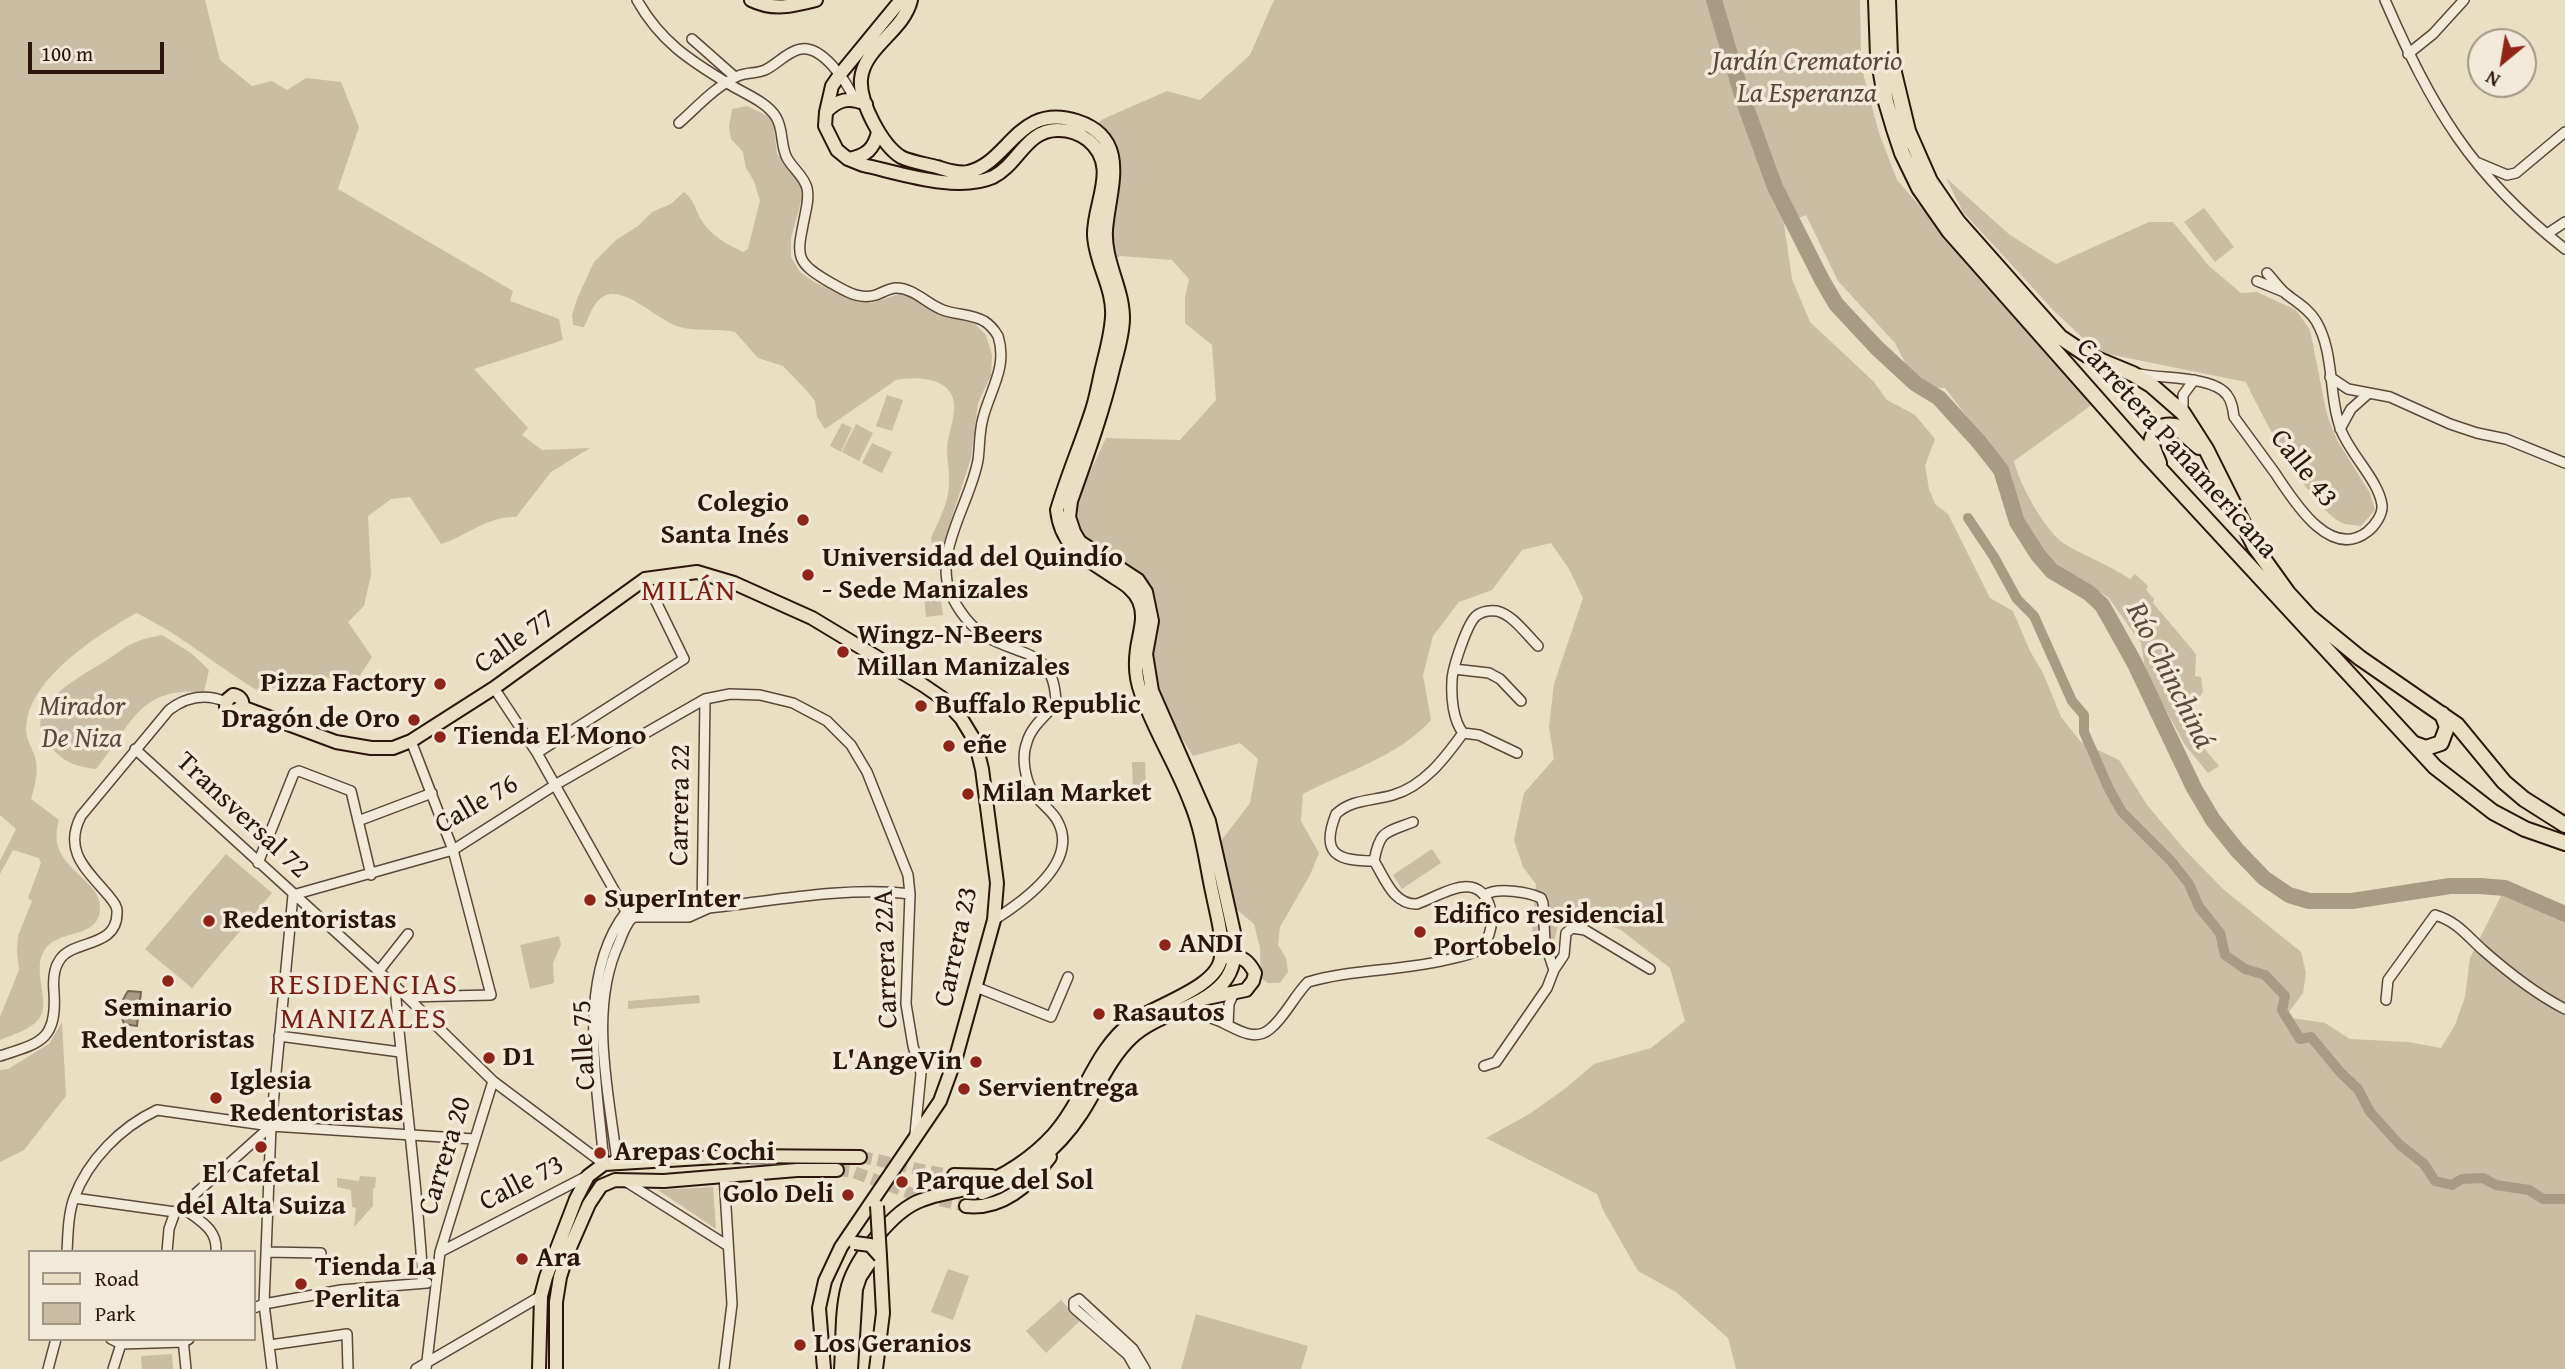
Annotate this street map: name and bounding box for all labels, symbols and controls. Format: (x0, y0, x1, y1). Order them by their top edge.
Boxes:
scale bar (32, 28, 168, 72)
north arrow (2467, 28, 2537, 98)
text: 100 m (41, 38, 93, 69)
park label: Jardín Crematorio La Esperanza (1712, 46, 1902, 112)
text: N (2480, 64, 2505, 95)
street label: Carretera Panamericana (2068, 332, 2284, 566)
street label: Calle 43 (2262, 423, 2344, 515)
place label: Colegio Santa Inés (661, 487, 789, 553)
marker: Colegio Santa Inés (795, 512, 811, 528)
place label: Universidad del Quindío - Sede Manizales (822, 542, 1123, 608)
marker: Universidad del Quindío - Sede Manizales (800, 567, 816, 583)
district label: MILÁN (642, 574, 736, 610)
water label: Río Chinchiná (2117, 597, 2221, 755)
street label: Calle 77 (468, 602, 562, 682)
place label: Wingz-N-Beers Millan Manizales (857, 619, 1070, 685)
marker: Wingz-N-Beers Millan Manizales (835, 644, 851, 660)
place label: Pizza Factory (260, 667, 426, 701)
marker: Pizza Factory (432, 676, 448, 692)
place label: Buffalo Republic (935, 689, 1141, 723)
park label: Mirador De Niza (39, 691, 125, 757)
marker: Buffalo Republic (913, 698, 929, 714)
place label: Dragón de Oro (222, 703, 400, 737)
marker: Dragón de Oro (406, 712, 422, 728)
place label: Tienda El Mono (454, 720, 646, 754)
marker: Tienda El Mono (432, 729, 448, 745)
place label: eñe (963, 729, 1007, 763)
marker: eñe (941, 738, 957, 754)
street label: Carrera 22 (663, 744, 699, 866)
street label: Transversal 72 (168, 746, 316, 886)
street label: Calle 76 (429, 768, 525, 842)
place label: Milan Market (982, 777, 1152, 811)
marker: Milan Market (960, 786, 976, 802)
place label: SuperInter (604, 883, 740, 917)
street label: Carrera 23 (928, 884, 986, 1010)
street label: Carrera 22A (868, 889, 906, 1029)
marker: SuperInter (582, 892, 598, 908)
place label: Edifico residencial Portobelo (1434, 899, 1664, 965)
place label: Redentoristas (223, 904, 397, 938)
marker: Redentoristas (201, 913, 217, 929)
marker: Edifico residencial Portobelo (1412, 924, 1428, 940)
place label: ANDI (1179, 928, 1243, 962)
marker: ANDI (1157, 937, 1173, 953)
district label: RESIDENCIAS MANIZALES (271, 968, 457, 1038)
marker: Seminario Redentoristas (160, 973, 176, 989)
place label: Seminario Redentoristas (81, 992, 255, 1058)
place label: Rasautos (1113, 997, 1225, 1031)
street label: Calle 75 (566, 999, 604, 1091)
marker: Rasautos (1091, 1006, 1107, 1022)
place label: D1 (503, 1041, 536, 1075)
place label: L'AngeVin (833, 1045, 962, 1079)
marker: D1 (481, 1050, 497, 1066)
marker: L'AngeVin (968, 1054, 984, 1070)
place label: Iglesia Redentoristas (230, 1065, 404, 1131)
place label: Servientrega (978, 1072, 1139, 1106)
marker: Servientrega (956, 1081, 972, 1097)
marker: Iglesia Redentoristas (208, 1090, 224, 1106)
street label: Carrera 20 (412, 1093, 480, 1219)
place label: Arepas Cochi (614, 1136, 775, 1170)
marker: El Cafetal del Alta Suiza (253, 1139, 269, 1155)
marker: Arepas Cochi (592, 1145, 608, 1161)
street label: Calle 73 (474, 1149, 570, 1219)
place label: El Cafetal del Alta Suiza (176, 1158, 346, 1224)
place label: Parque del Sol (916, 1165, 1094, 1199)
marker: Parque del Sol (894, 1174, 910, 1190)
place label: Golo Deli (723, 1178, 834, 1212)
marker: Golo Deli (840, 1187, 856, 1203)
place label: Ara (536, 1242, 581, 1276)
legend (28, 1250, 256, 1341)
place label: Tienda La Perlita (315, 1251, 436, 1317)
marker: Ara (514, 1251, 530, 1267)
text: Road (95, 1263, 139, 1294)
marker: Tienda La Perlita (293, 1276, 309, 1292)
text: Park (95, 1298, 136, 1329)
place label: Los Geranios (814, 1328, 972, 1362)
marker: Los Geranios (792, 1337, 808, 1353)

